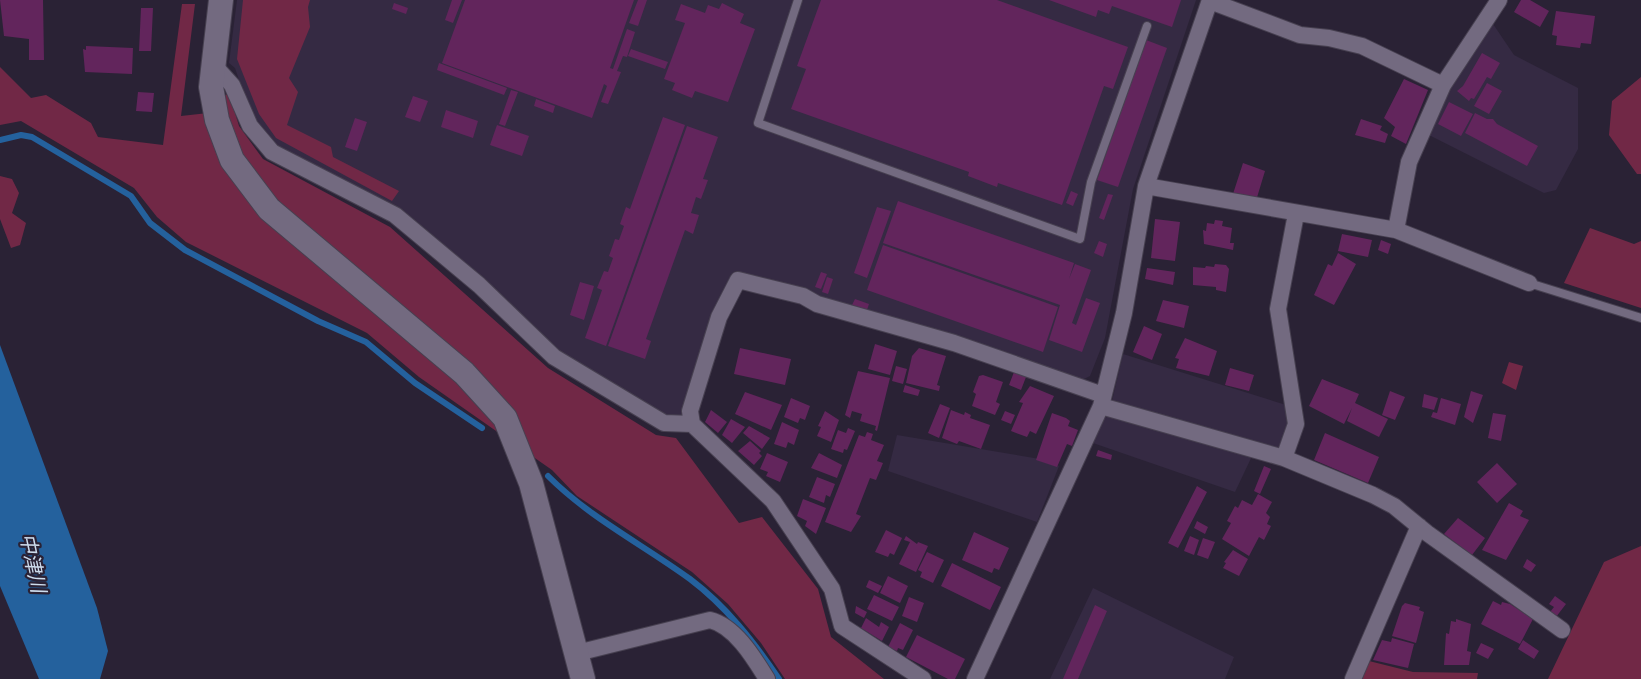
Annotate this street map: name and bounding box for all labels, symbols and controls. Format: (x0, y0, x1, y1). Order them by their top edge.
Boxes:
water label: 中津川 (14, 531, 52, 597)

